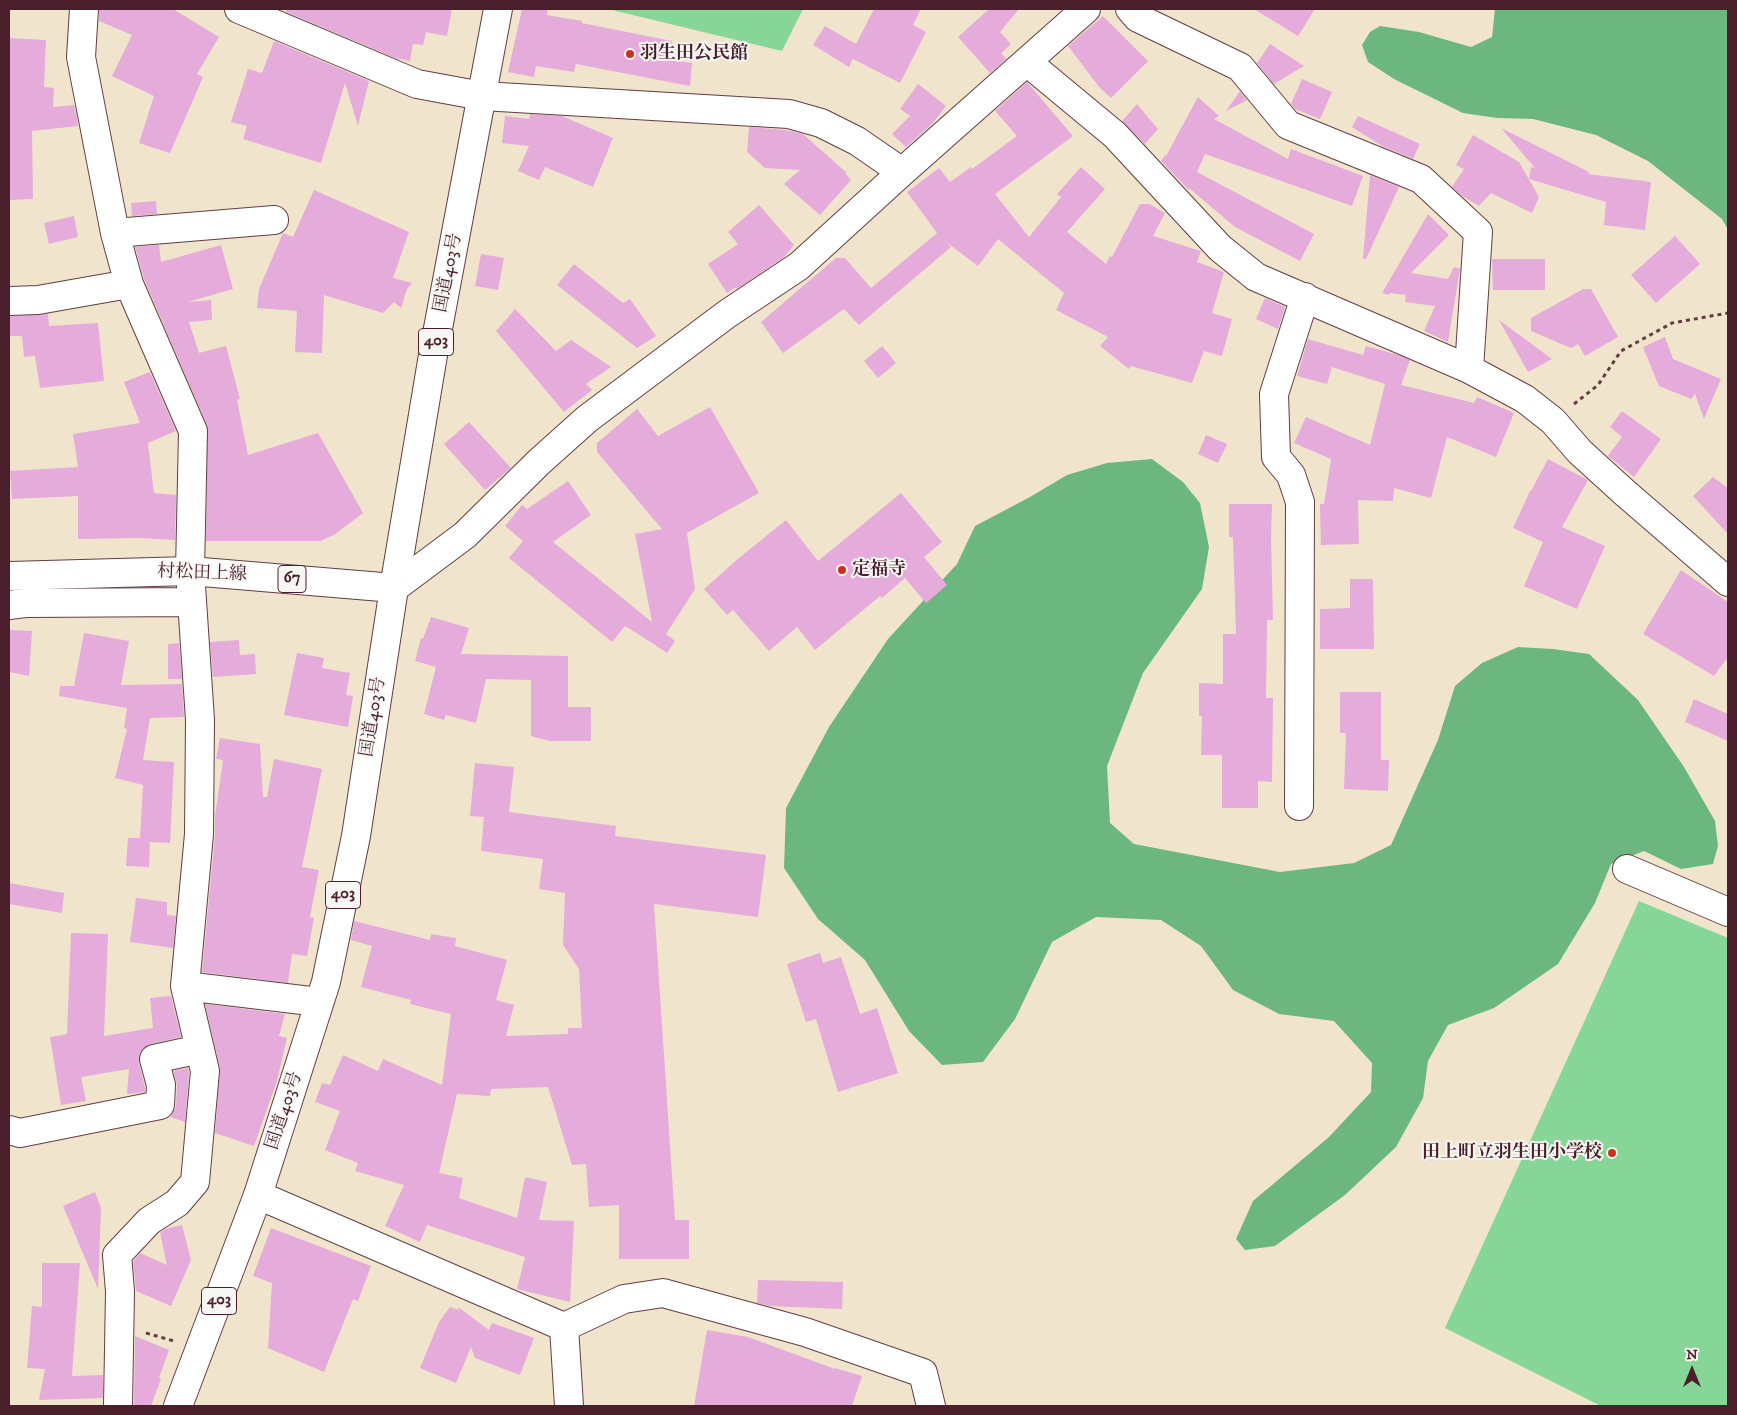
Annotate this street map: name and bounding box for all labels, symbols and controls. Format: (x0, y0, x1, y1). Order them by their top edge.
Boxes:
place label: 羽生田公民館 (640, 43, 748, 65)
marker: 羽生田公民館 (624, 48, 636, 60)
street label: 国道403号 (431, 231, 467, 315)
road number: 403 (418, 328, 454, 356)
place label: 定福寺 (852, 559, 906, 581)
street label: 村松田上線 (157, 562, 247, 586)
marker: 定福寺 (836, 564, 848, 576)
road number: 67 (278, 566, 306, 592)
street label: 国道403号 (357, 675, 391, 759)
road number: 403 (326, 882, 360, 908)
street label: 国道403号 (262, 1069, 308, 1153)
place label: 田上町立羽生田小学校 (1422, 1142, 1602, 1164)
marker: 田上町立羽生田小学校 (1606, 1147, 1618, 1159)
road number: 403 (202, 1288, 236, 1314)
north arrow (1667, 1345, 1717, 1395)
text: N (1686, 1346, 1698, 1364)

